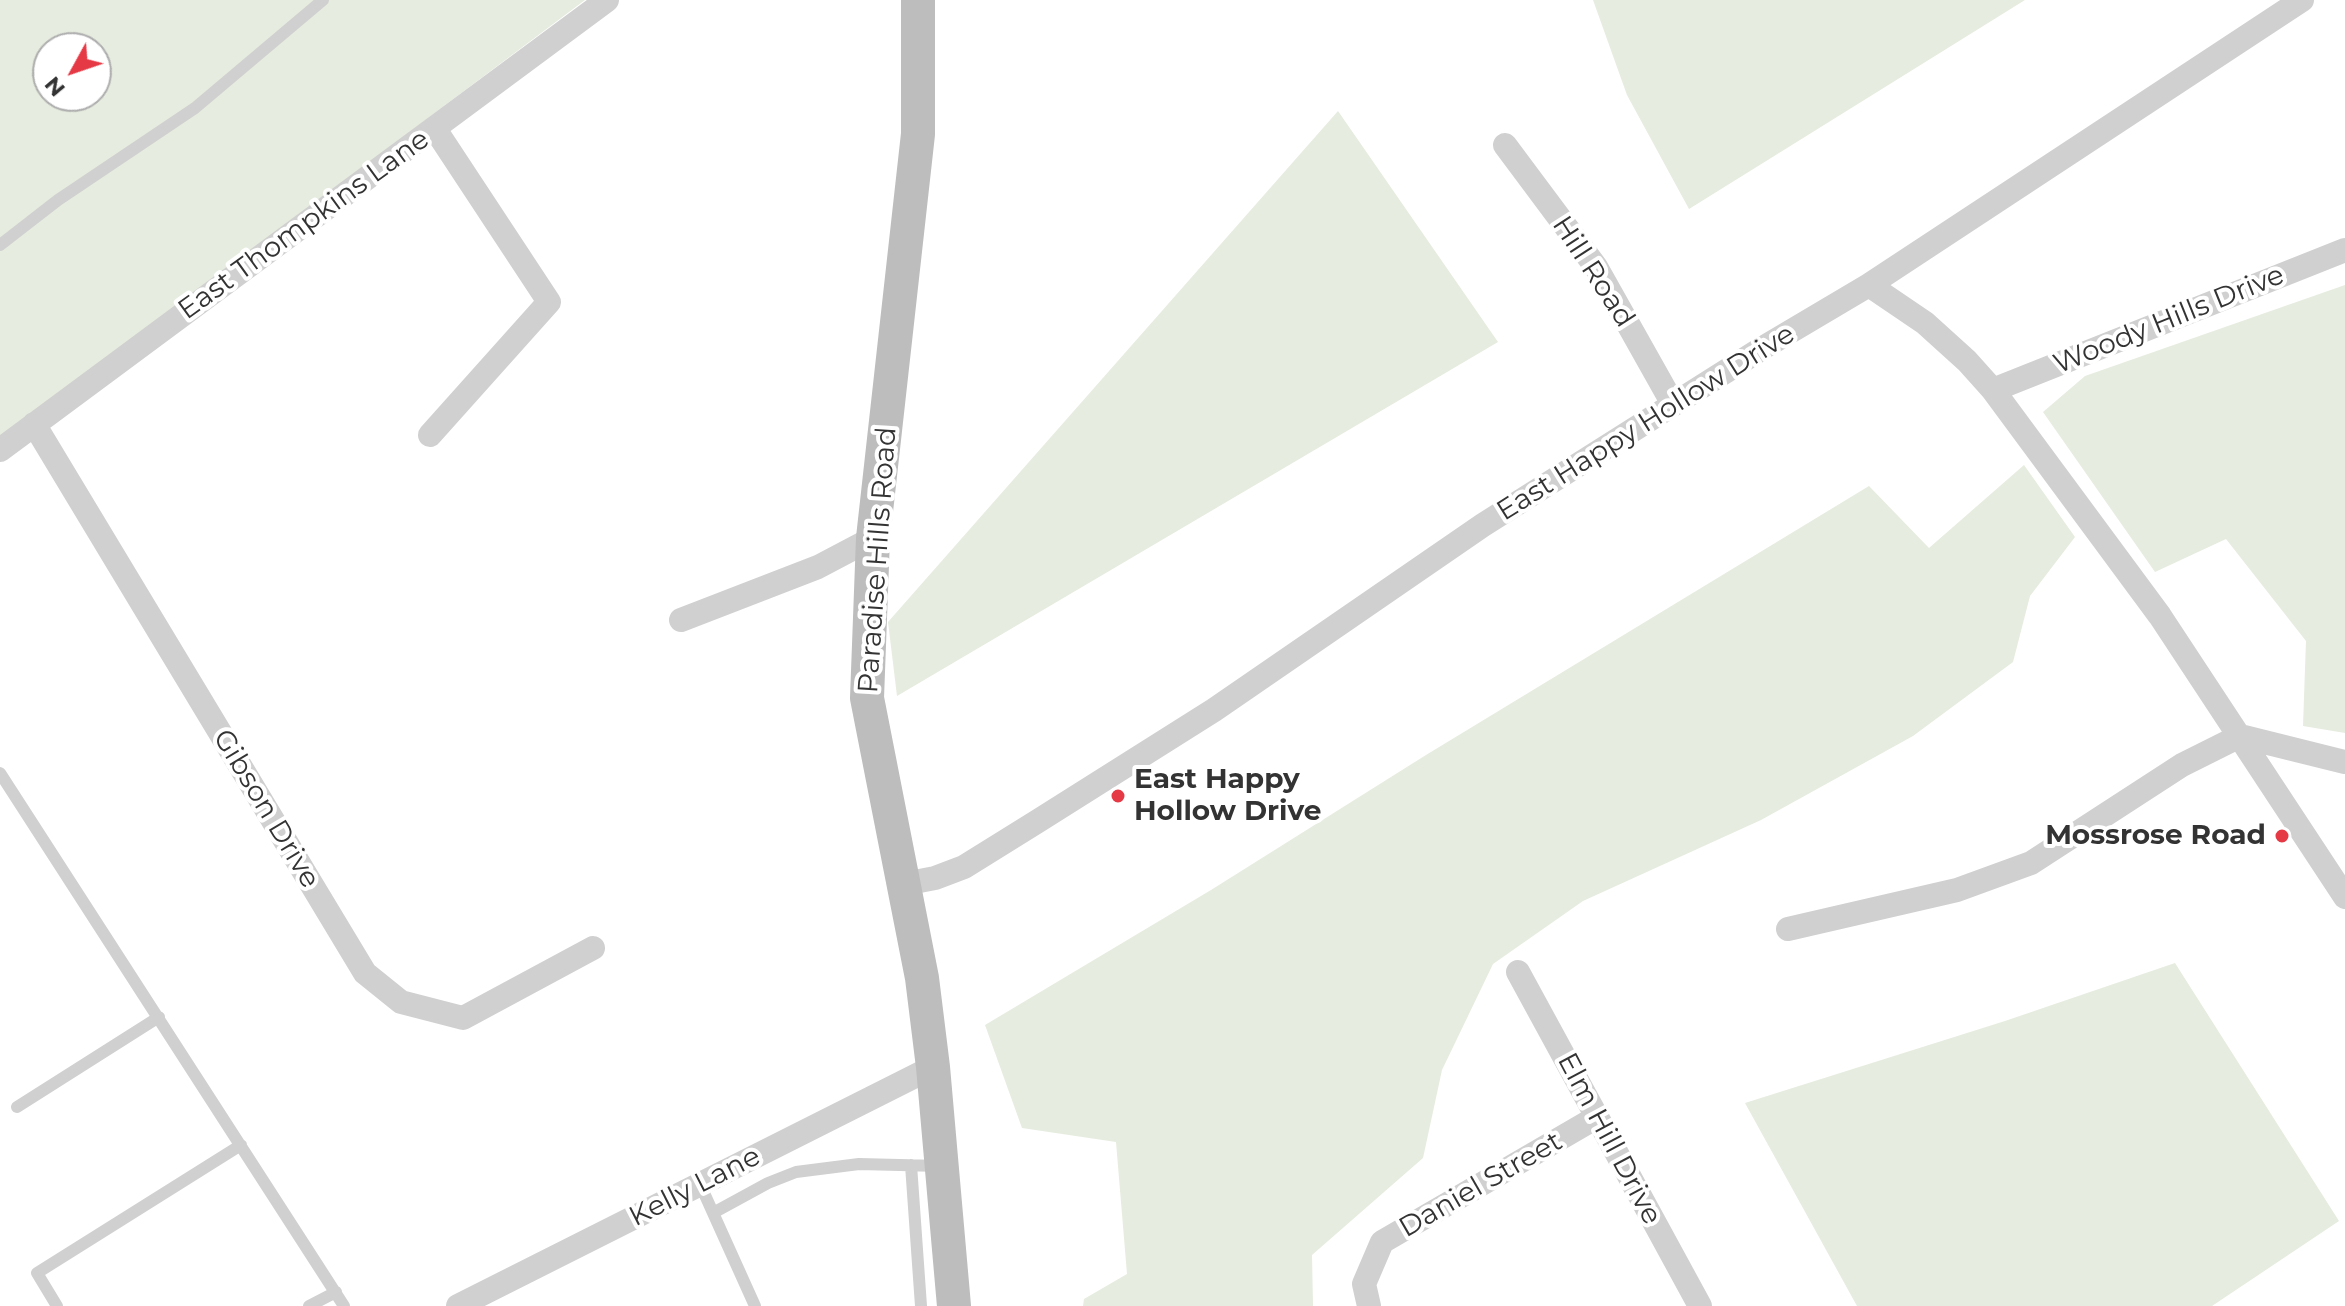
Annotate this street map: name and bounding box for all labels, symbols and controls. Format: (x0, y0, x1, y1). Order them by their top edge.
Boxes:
north arrow (32, 32, 112, 112)
text: N (39, 71, 71, 102)
street label: East Thompkins Lane (172, 123, 436, 327)
street label: Hill Road (1545, 210, 1641, 334)
street label: Woody Hills Drive (2049, 258, 2289, 382)
street label: East Happy Hollow Drive (1491, 317, 1801, 529)
street label: Paradise Hills Road (852, 426, 904, 694)
street label: Gibson Drive (206, 724, 326, 894)
place label: East Happy Hollow Drive (1134, 763, 1321, 829)
marker: East Happy Hollow Drive (1109, 787, 1127, 805)
place label: Mossrose Road (2045, 819, 2266, 853)
marker: Mossrose Road (2273, 827, 2291, 845)
street label: Elm Hill Drive (1550, 1048, 1668, 1230)
street label: Daniel Street (1394, 1125, 1568, 1245)
street label: Kelly Lane (624, 1140, 766, 1234)

